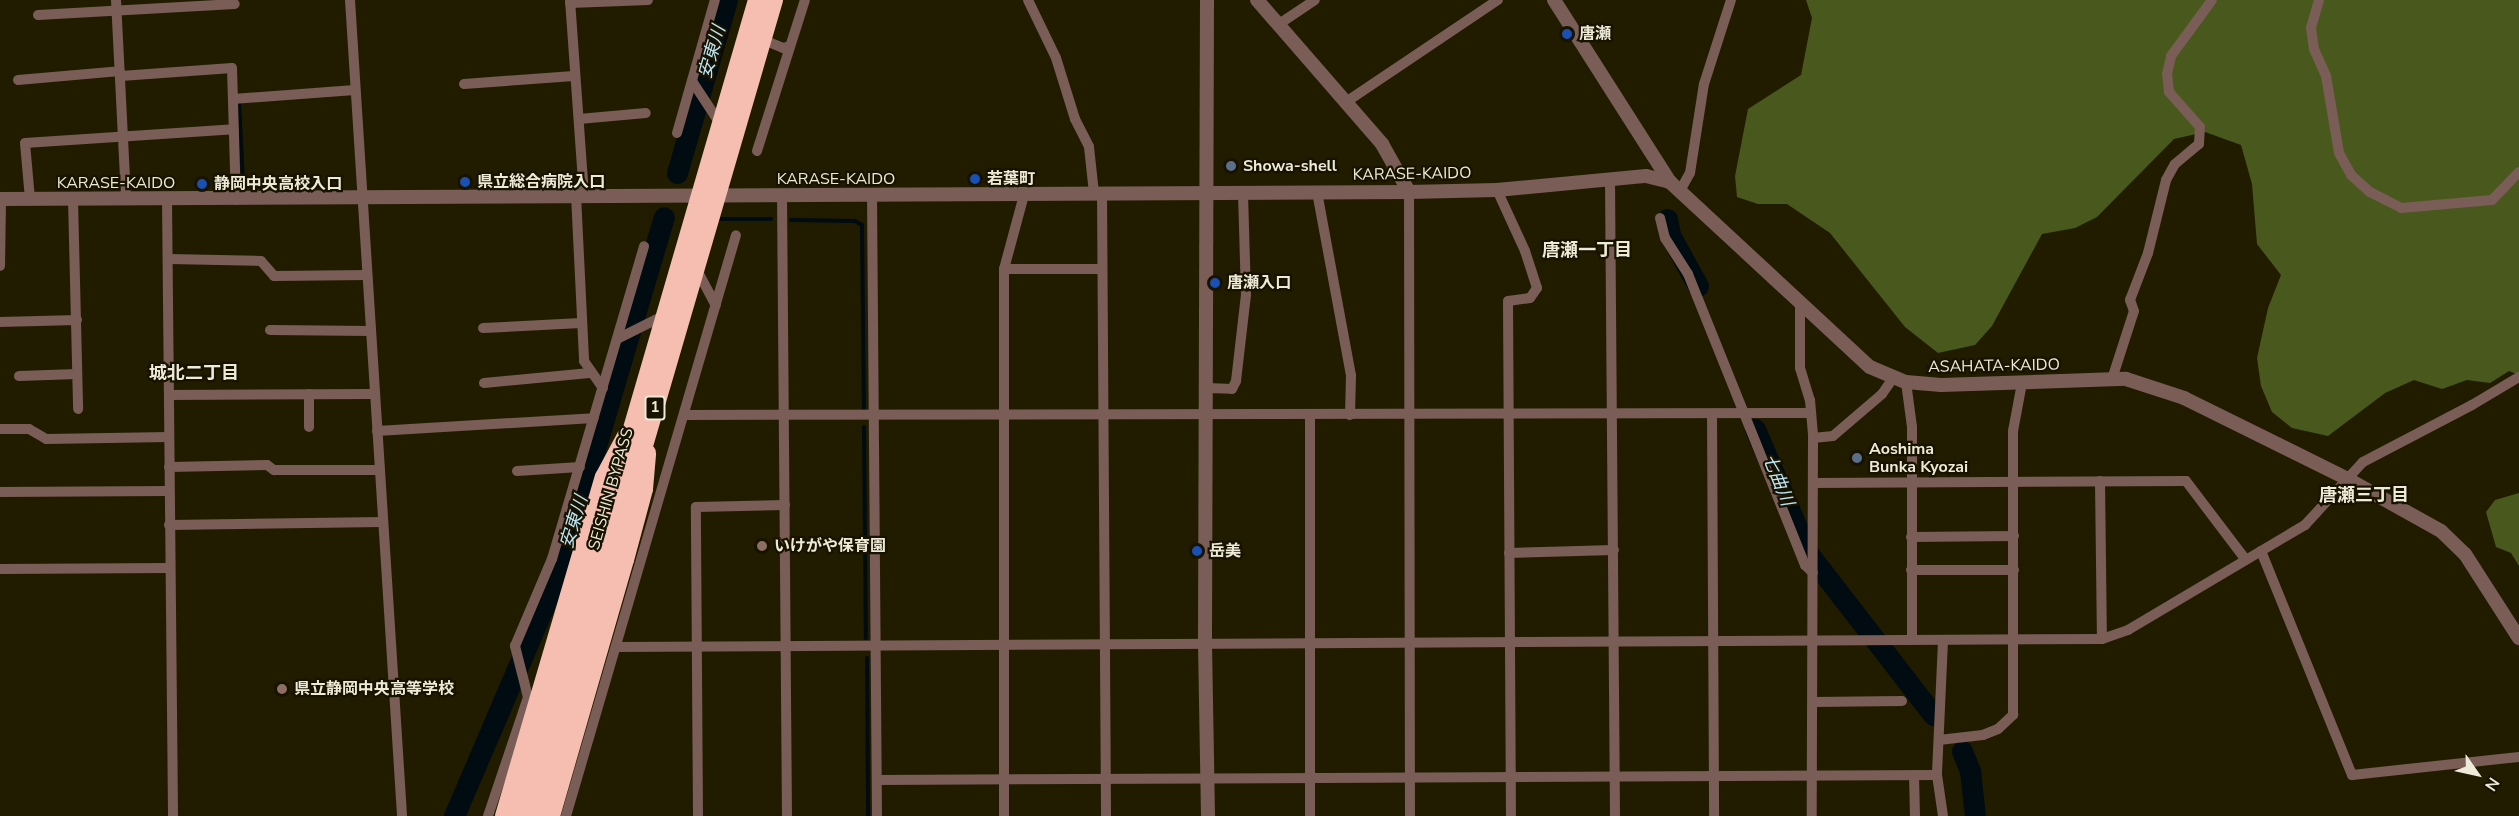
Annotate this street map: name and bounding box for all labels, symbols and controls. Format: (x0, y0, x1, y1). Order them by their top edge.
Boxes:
water label: 安東川 (694, 23, 730, 81)
place label: 唐瀬 (1579, 24, 1611, 44)
marker: 唐瀬 (1560, 27, 1574, 41)
place label: Showa-shell (1243, 156, 1337, 176)
marker: Showa-shell (1224, 159, 1238, 173)
street label: KARASE-KAIDO (1352, 163, 1472, 185)
street label: KARASE-KAIDO (777, 169, 895, 189)
place label: 若葉町 (987, 169, 1035, 189)
place label: 県立総合病院入口 (477, 172, 605, 192)
marker: 若葉町 (968, 172, 982, 186)
street label: KARASE-KAIDO (57, 173, 175, 193)
place label: 静岡中央高校入口 (214, 174, 342, 194)
marker: 県立総合病院入口 (458, 175, 472, 189)
marker: 静岡中央高校入口 (195, 177, 209, 191)
district label: 唐瀬一丁目 (1542, 239, 1632, 261)
place label: 唐瀬入口 (1227, 273, 1291, 293)
marker: 唐瀬入口 (1208, 276, 1222, 290)
street label: ASAHATA-KAIDO (1928, 355, 2060, 377)
district label: 城北二丁目 (149, 362, 239, 384)
road number: 1 (644, 396, 666, 420)
street label: SEISHIN BYPASS (584, 426, 638, 552)
place label: Aoshima Bunka Kyozai (1869, 439, 1968, 477)
water label: 七曲川 (1758, 451, 1798, 509)
marker: Aoshima Bunka Kyozai (1850, 451, 1864, 465)
district label: 唐瀬三丁目 (2319, 484, 2409, 506)
water label: 安東川 (556, 493, 592, 551)
place label: いけがや保育園 (774, 536, 886, 556)
marker: いけがや保育園 (755, 539, 769, 553)
place label: 岳美 (1209, 541, 1241, 561)
marker: 岳美 (1190, 544, 1204, 558)
place label: 県立静岡中央高等学校 (294, 679, 454, 699)
marker: 県立静岡中央高等学校 (275, 682, 289, 696)
north arrow (2447, 744, 2507, 804)
text: N (2479, 773, 2504, 795)

